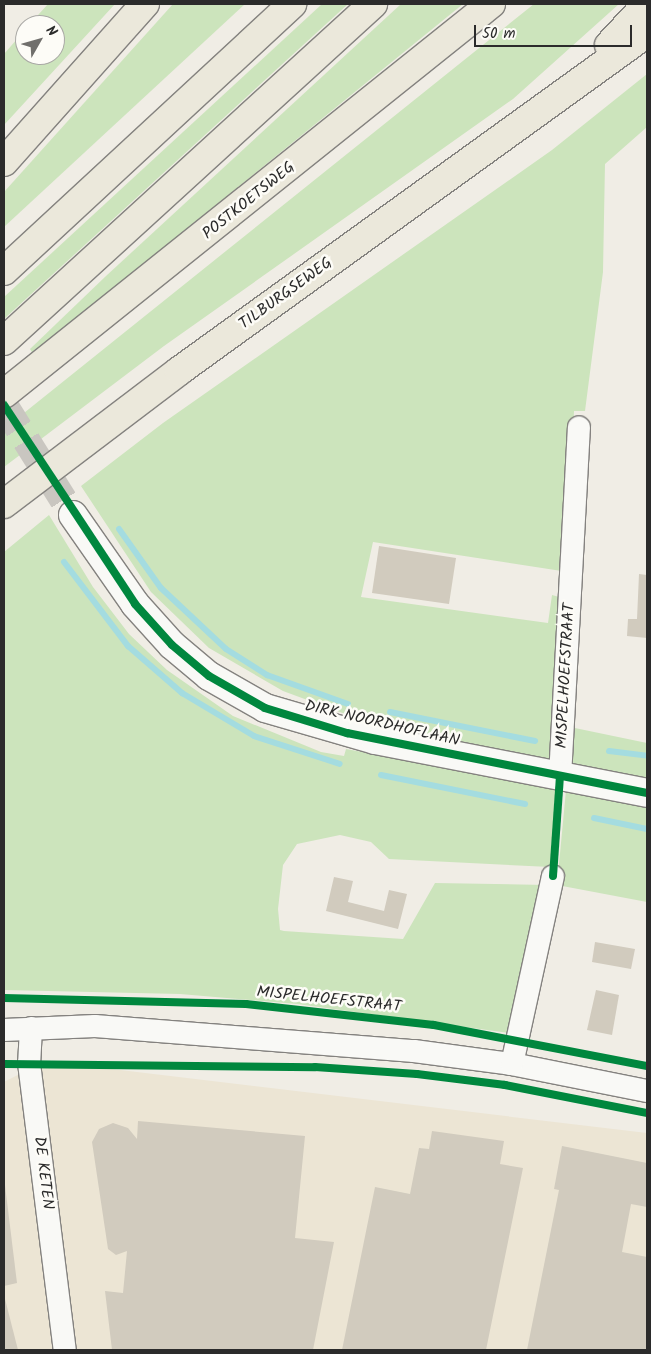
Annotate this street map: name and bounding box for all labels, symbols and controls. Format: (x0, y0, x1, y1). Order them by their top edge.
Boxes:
north arrow (15, 15, 65, 65)
scale bar (476, 15, 634, 47)
text: N (40, 21, 62, 42)
text: 50 m (482, 22, 516, 46)
street label: POSTKOETSWEG (199, 158, 299, 244)
street label: TILBURGSEWEG (236, 254, 336, 334)
street label: MISPELHOEFSTRAAT (553, 603, 579, 749)
street label: DIRK NOORDHOFLAAN (303, 697, 461, 751)
street label: MISPELHOEFSTRAAT (256, 983, 402, 1017)
street label: DE KETEN (29, 1135, 57, 1211)

